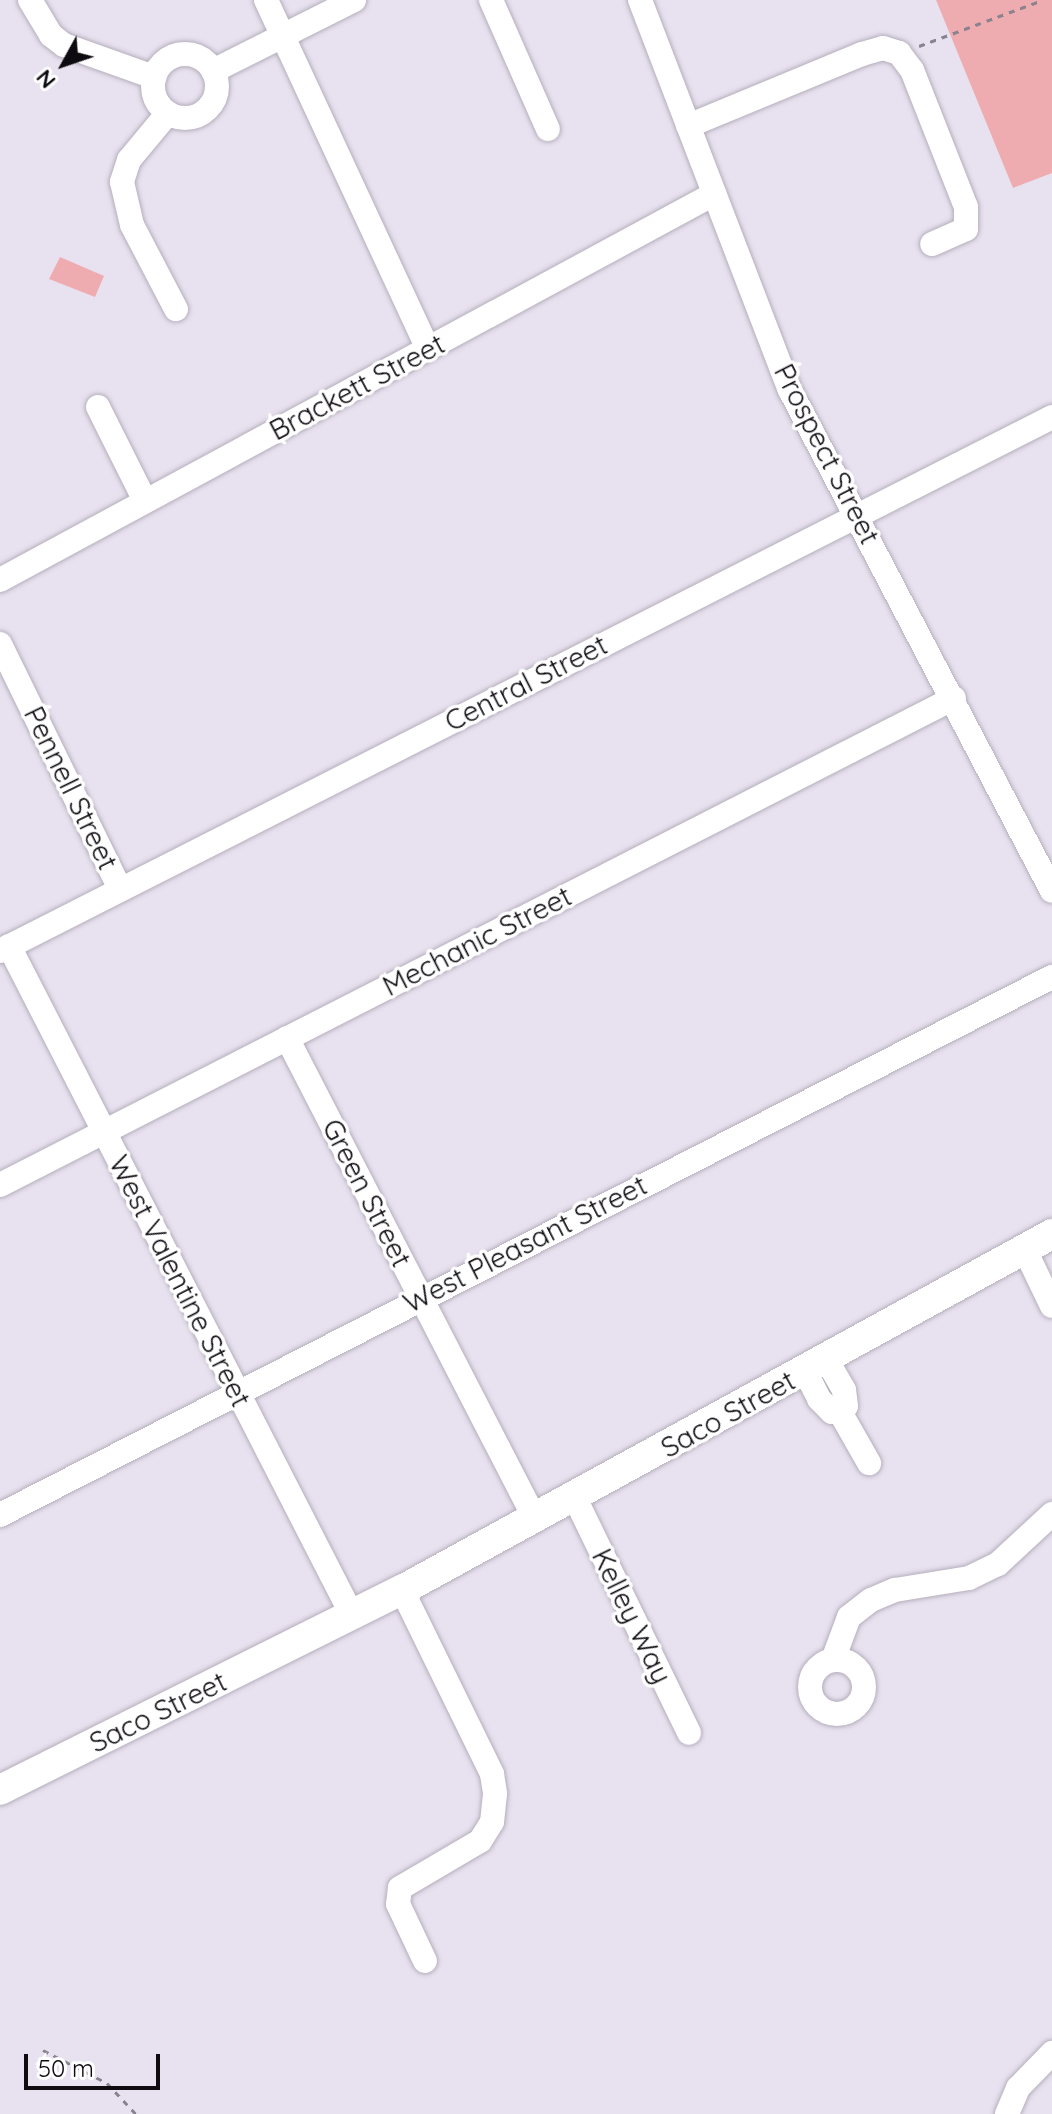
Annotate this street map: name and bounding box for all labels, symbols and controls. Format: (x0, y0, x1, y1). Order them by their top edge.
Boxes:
north arrow (24, 24, 104, 104)
text: N (30, 64, 62, 95)
street label: Brackett Street (264, 327, 450, 447)
street label: Prospect Street (767, 358, 887, 550)
street label: Central Street (439, 628, 613, 738)
street label: Pennell Street (17, 701, 125, 875)
street label: Mechanic Street (377, 879, 577, 1003)
street label: Green Street (315, 1113, 419, 1273)
street label: West Valentine Street (102, 1150, 258, 1412)
street label: West Pleasant Street (398, 1168, 652, 1320)
street label: Saco Street (655, 1363, 801, 1465)
street label: Kelley Way (585, 1543, 679, 1689)
street label: Saco Street (84, 1664, 232, 1760)
scale bar (28, 2038, 164, 2088)
text: 50 m (38, 2053, 94, 2083)

